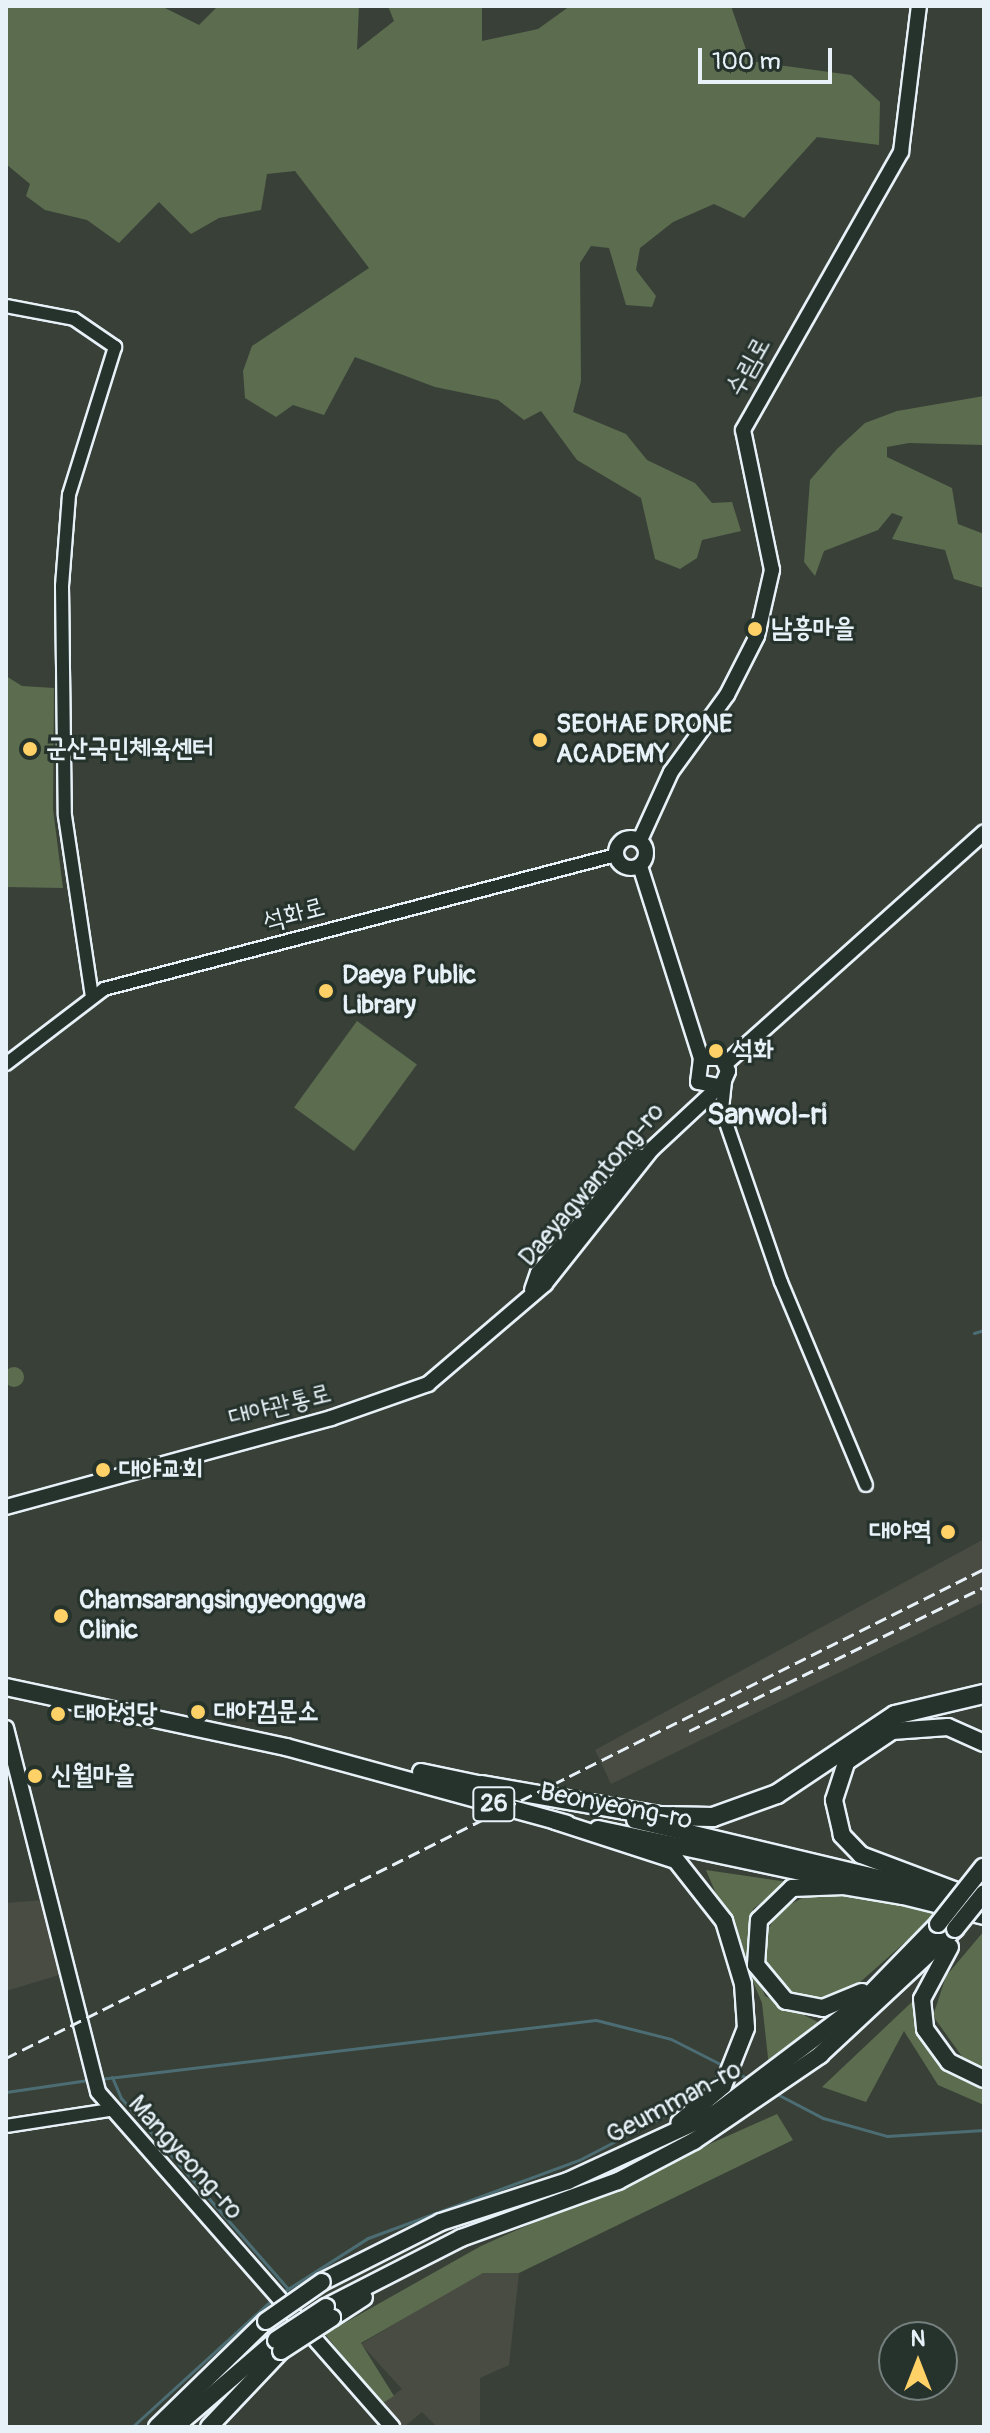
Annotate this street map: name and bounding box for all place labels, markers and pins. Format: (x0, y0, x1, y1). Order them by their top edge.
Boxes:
place label: 남흥마을 (771, 613, 855, 645)
marker: 남흥마을 (746, 620, 764, 638)
place label: SEOHAE DRONE ACADEMY (556, 709, 733, 770)
marker: SEOHAE DRONE ACADEMY (531, 731, 549, 749)
place label: 군산국민체육센터 (46, 733, 213, 765)
marker: 군산국민체육센터 (21, 740, 39, 758)
place label: Daeya Public Library (342, 960, 476, 1022)
marker: Daeya Public Library (317, 982, 335, 1000)
place label: 석화 (732, 1035, 774, 1067)
marker: 석화 (707, 1042, 725, 1060)
place label: 대야교회 (119, 1454, 203, 1486)
marker: 대야교회 (94, 1461, 112, 1479)
place label: 대야역 (869, 1516, 932, 1548)
marker: 대야역 (939, 1523, 957, 1541)
place label: Chamsarangsingyeonggwa Clinic (79, 1585, 366, 1646)
marker: Chamsarangsingyeonggwa Clinic (50, 1605, 72, 1627)
place label: 대야검문소 (214, 1696, 319, 1728)
place label: 대야성당 (74, 1698, 158, 1730)
marker: 대야검문소 (189, 1703, 207, 1721)
marker: 대야성당 (49, 1705, 67, 1723)
place label: 신월마을 (51, 1760, 135, 1792)
marker: 신월마을 (26, 1767, 44, 1785)

